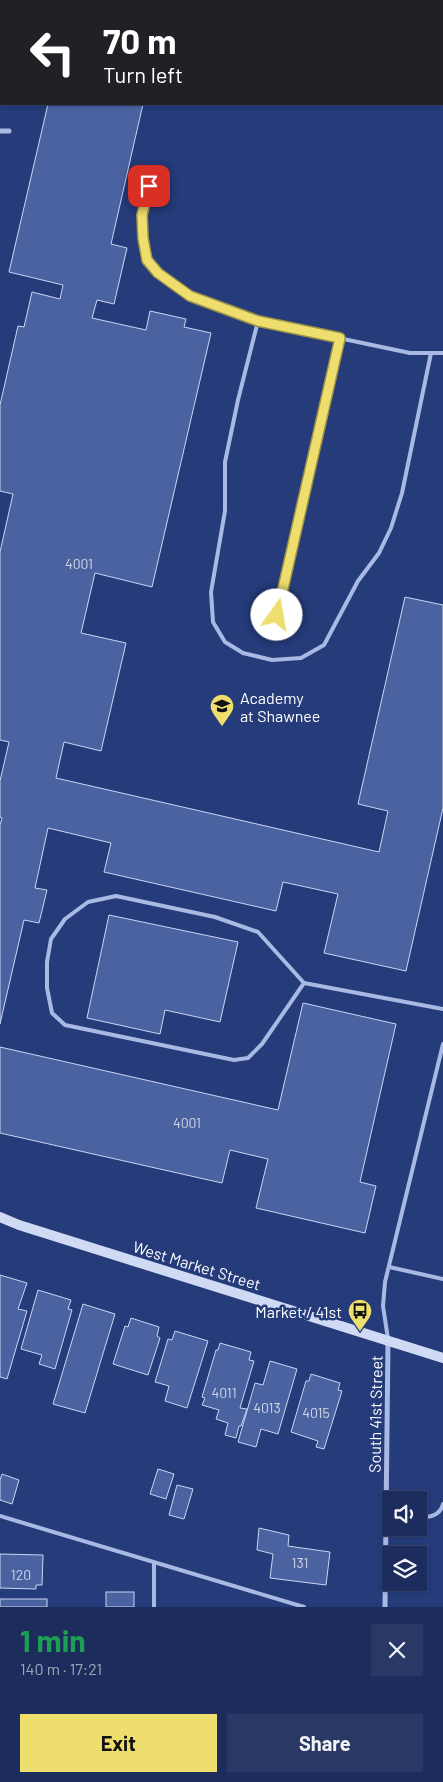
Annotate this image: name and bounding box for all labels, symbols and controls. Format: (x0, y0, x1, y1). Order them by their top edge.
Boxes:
text: 70 m (103, 19, 177, 61)
icon: left (20, 20, 85, 85)
text: Turn left (103, 61, 183, 87)
pin (128, 165, 170, 207)
icon: arrive (135, 172, 163, 200)
house number: 4001 (65, 555, 93, 572)
position arrow (250, 588, 302, 640)
place label: Academy at Shawnee (240, 688, 320, 725)
school or university icon: Academy at Shawnee (209, 693, 235, 727)
house number: 4001 (173, 1114, 201, 1131)
street label: West Market Street (131, 1237, 263, 1293)
bus stop icon: Market / 41st (347, 1298, 373, 1332)
place label: Market / 41st (255, 1302, 342, 1321)
street label: South 41st Street (364, 1355, 386, 1473)
house number: 4011 (211, 1384, 237, 1401)
house number: 4013 (253, 1399, 281, 1416)
house number: 4015 (302, 1404, 330, 1421)
map controls (382, 1491, 427, 1591)
button: sound (382, 1491, 427, 1536)
button: layers (382, 1546, 427, 1591)
house number: 131 (292, 1554, 308, 1571)
house number: 120 (11, 1566, 31, 1583)
text: 1 min (20, 1622, 86, 1658)
button: close (371, 1624, 423, 1676)
text: 140 m · 17:21 (20, 1659, 102, 1678)
button: Exit (20, 1714, 217, 1772)
button: Share (227, 1714, 423, 1772)

